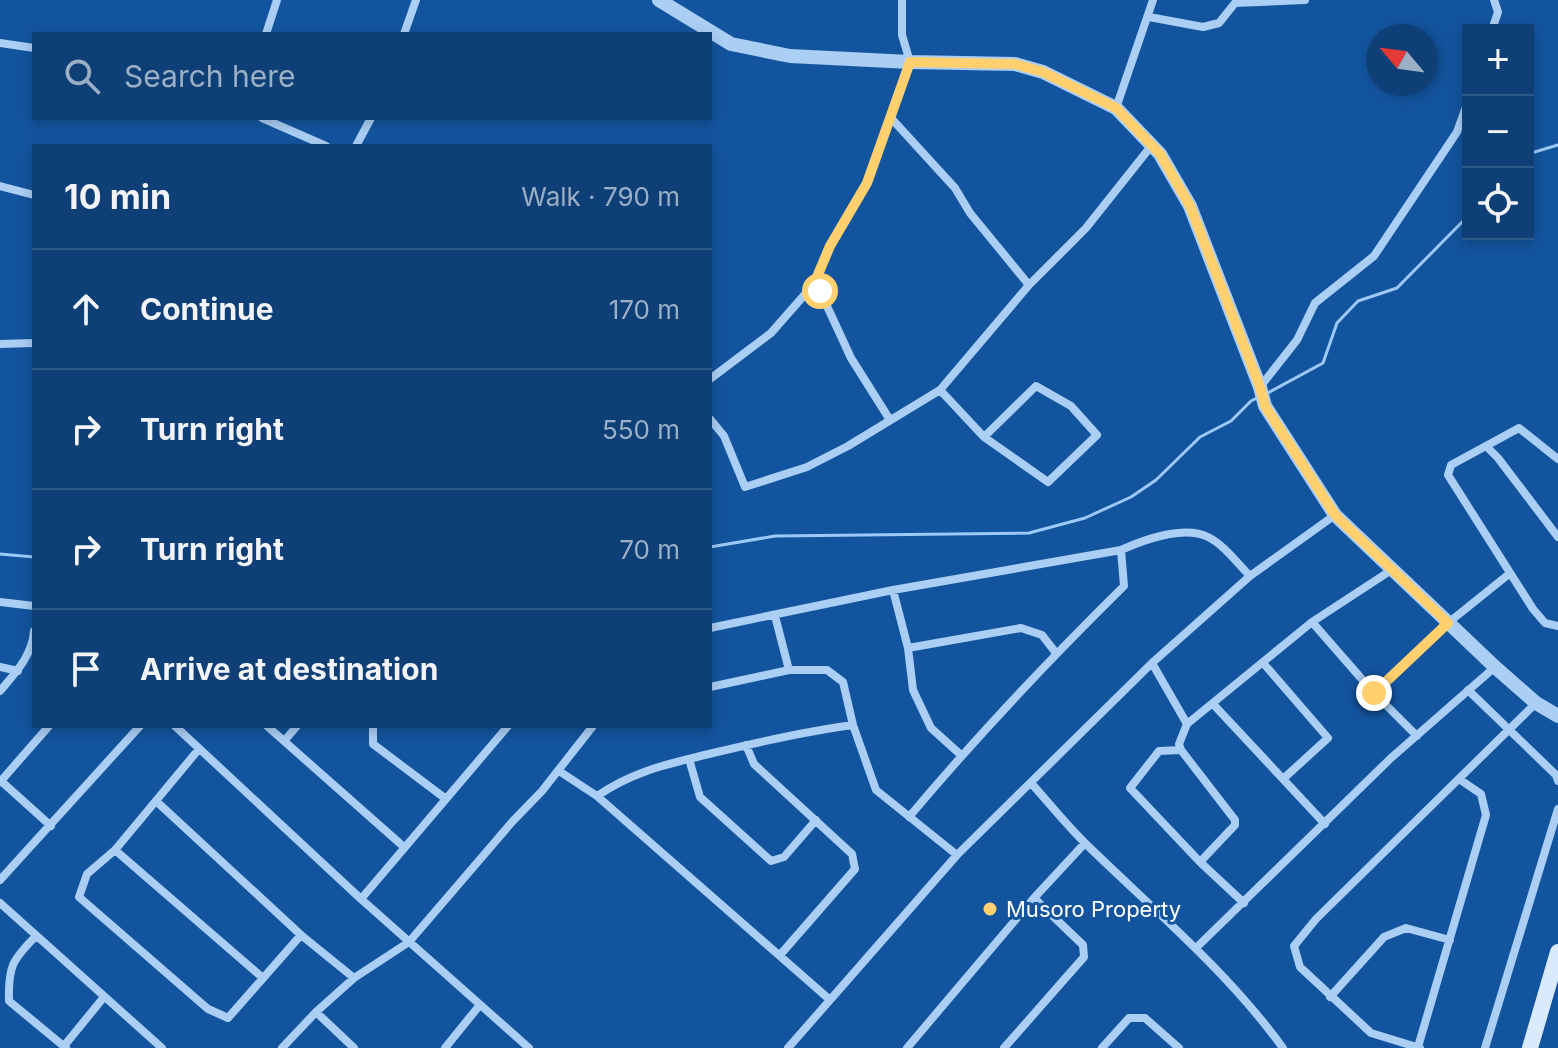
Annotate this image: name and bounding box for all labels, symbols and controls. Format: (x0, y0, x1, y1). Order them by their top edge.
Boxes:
north arrow (1366, 24, 1438, 96)
map controls (1462, 24, 1534, 240)
button: + (1462, 24, 1534, 96)
search box (32, 32, 712, 120)
icon: search (60, 54, 104, 98)
text: Search here (124, 58, 296, 94)
button: − (1462, 96, 1534, 168)
button: locate (1462, 168, 1534, 240)
text: 10 min (64, 176, 171, 217)
text: Walk · 790 m (521, 181, 680, 212)
route start (802, 273, 838, 309)
icon: ahead (64, 287, 108, 331)
text: Continue (140, 291, 274, 327)
text: 170 m (609, 294, 680, 325)
icon: right (64, 407, 108, 451)
text: Turn right (140, 411, 284, 447)
text: 550 m (602, 414, 680, 445)
icon: right (64, 527, 108, 571)
text: Turn right (140, 531, 284, 567)
text: 70 m (619, 534, 680, 565)
icon: arrive (64, 647, 108, 691)
text: Arrive at destination (140, 651, 438, 687)
route end (1356, 675, 1392, 711)
place label: Musoro Property (1006, 896, 1181, 922)
marker: Musoro Property (981, 900, 999, 918)

